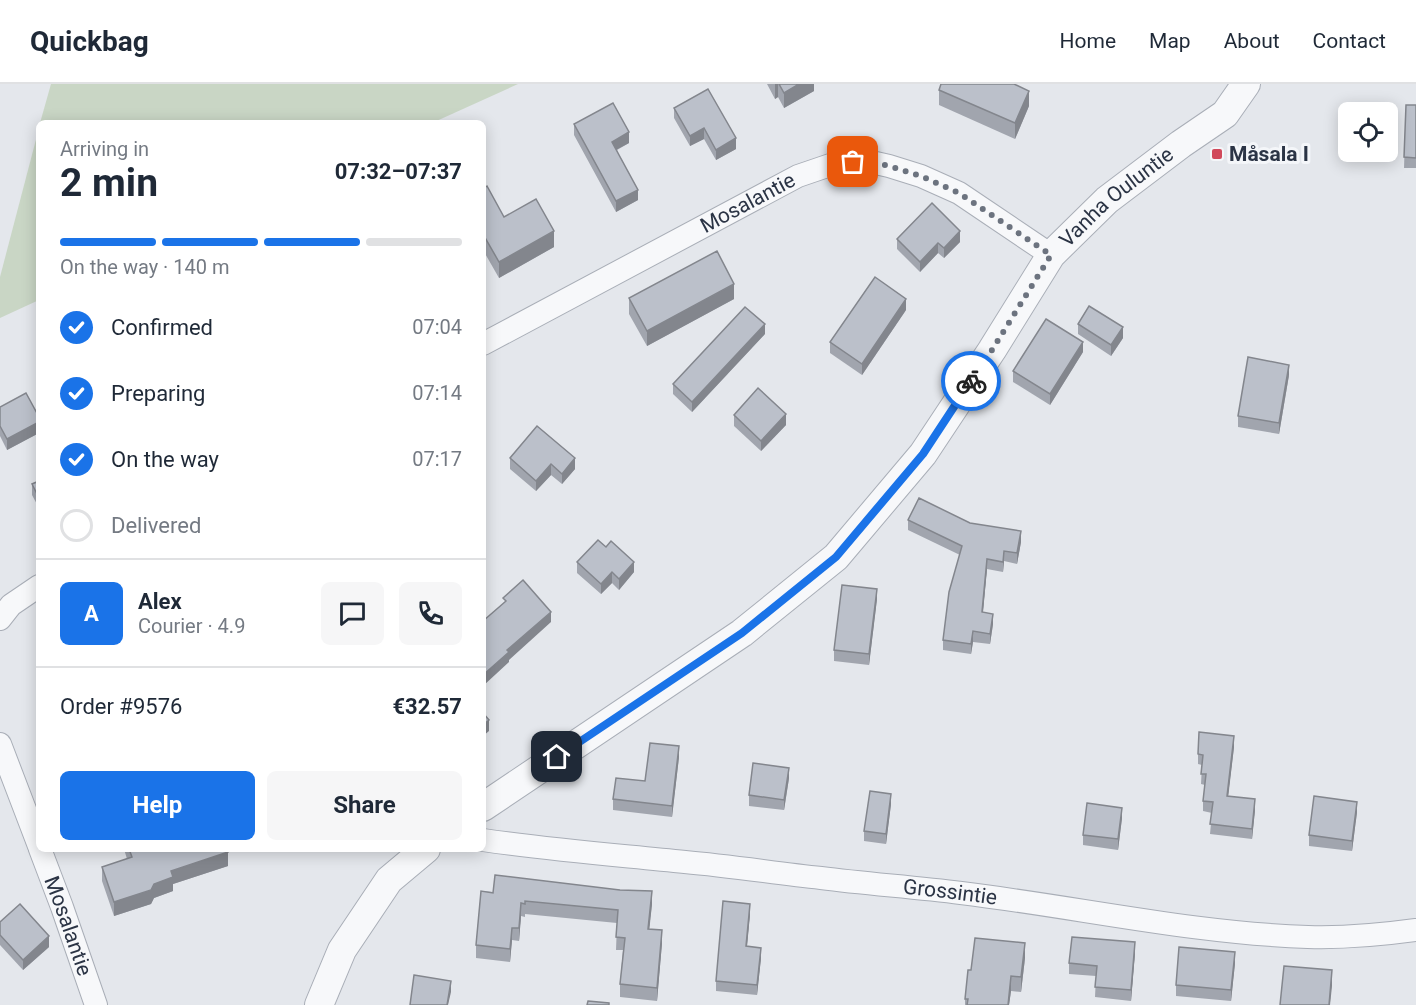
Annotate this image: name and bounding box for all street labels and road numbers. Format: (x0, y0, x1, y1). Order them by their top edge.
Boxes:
street label: Vanha Ouluntie (1055, 142, 1178, 252)
street label: Mosalantie (696, 168, 799, 238)
street label: Mosalantie (39, 873, 97, 979)
street label: Grossintie (902, 875, 999, 910)

